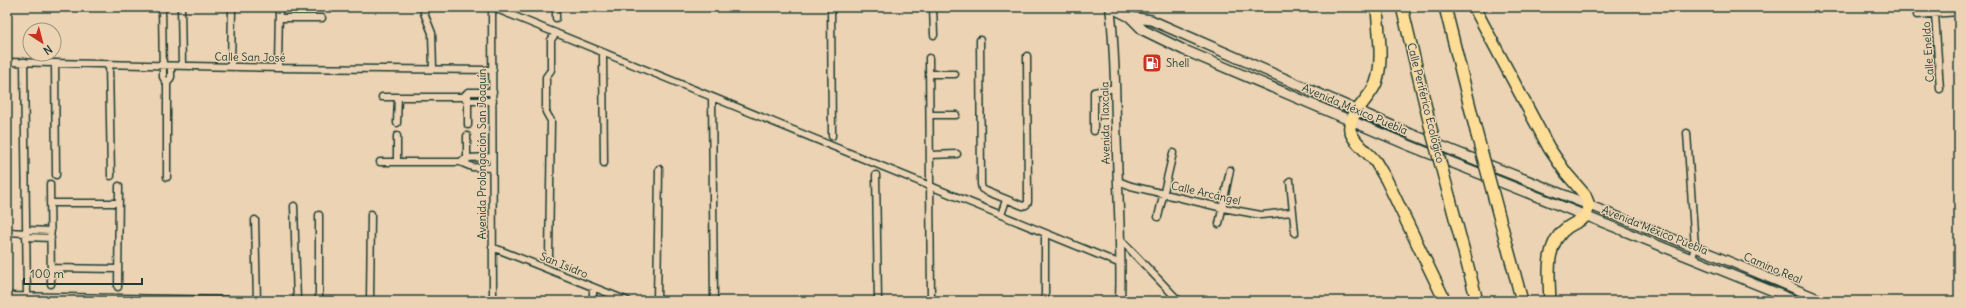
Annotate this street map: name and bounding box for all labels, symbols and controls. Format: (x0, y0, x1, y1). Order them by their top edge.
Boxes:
street label: Calle Eneldo (1919, 21, 1937, 83)
north arrow (22, 22, 62, 62)
street label: Calle Periférico Ecológico (1404, 41, 1448, 165)
text: N (41, 42, 55, 58)
street label: Calle San José (214, 49, 286, 65)
fuel station icon: Shell (1141, 52, 1163, 74)
place label: Shell (1166, 56, 1189, 70)
street label: Avenida Prolongación San Joaquín (475, 69, 489, 239)
street label: Avenida México Puebla (1300, 80, 1410, 138)
street label: Avenida Tlaxcala (1097, 82, 1113, 164)
street label: Calle Arcángel (1170, 178, 1242, 208)
street label: Avenida México Puebla (1600, 202, 1710, 258)
street label: San Isidro (538, 249, 590, 281)
street label: Camino Real (1742, 249, 1804, 287)
scale bar (24, 260, 142, 286)
text: 100 m (30, 266, 64, 281)

